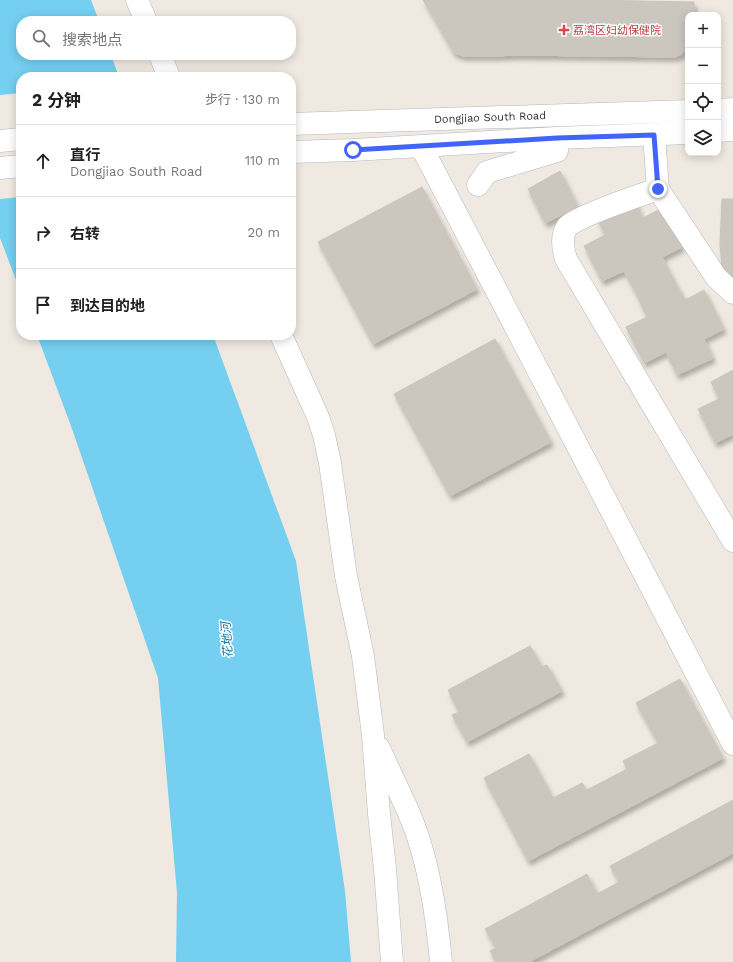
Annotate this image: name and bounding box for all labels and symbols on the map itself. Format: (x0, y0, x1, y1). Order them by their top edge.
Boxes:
marker: 荔湾区妇幼保健院 (558, 24, 570, 36)
place label: 荔湾区妇幼保健院 (573, 24, 661, 37)
street label: Dongjiao South Road (434, 109, 546, 126)
route start (344, 141, 362, 159)
route end (649, 180, 667, 198)
water label: 花地河 (219, 620, 235, 658)

